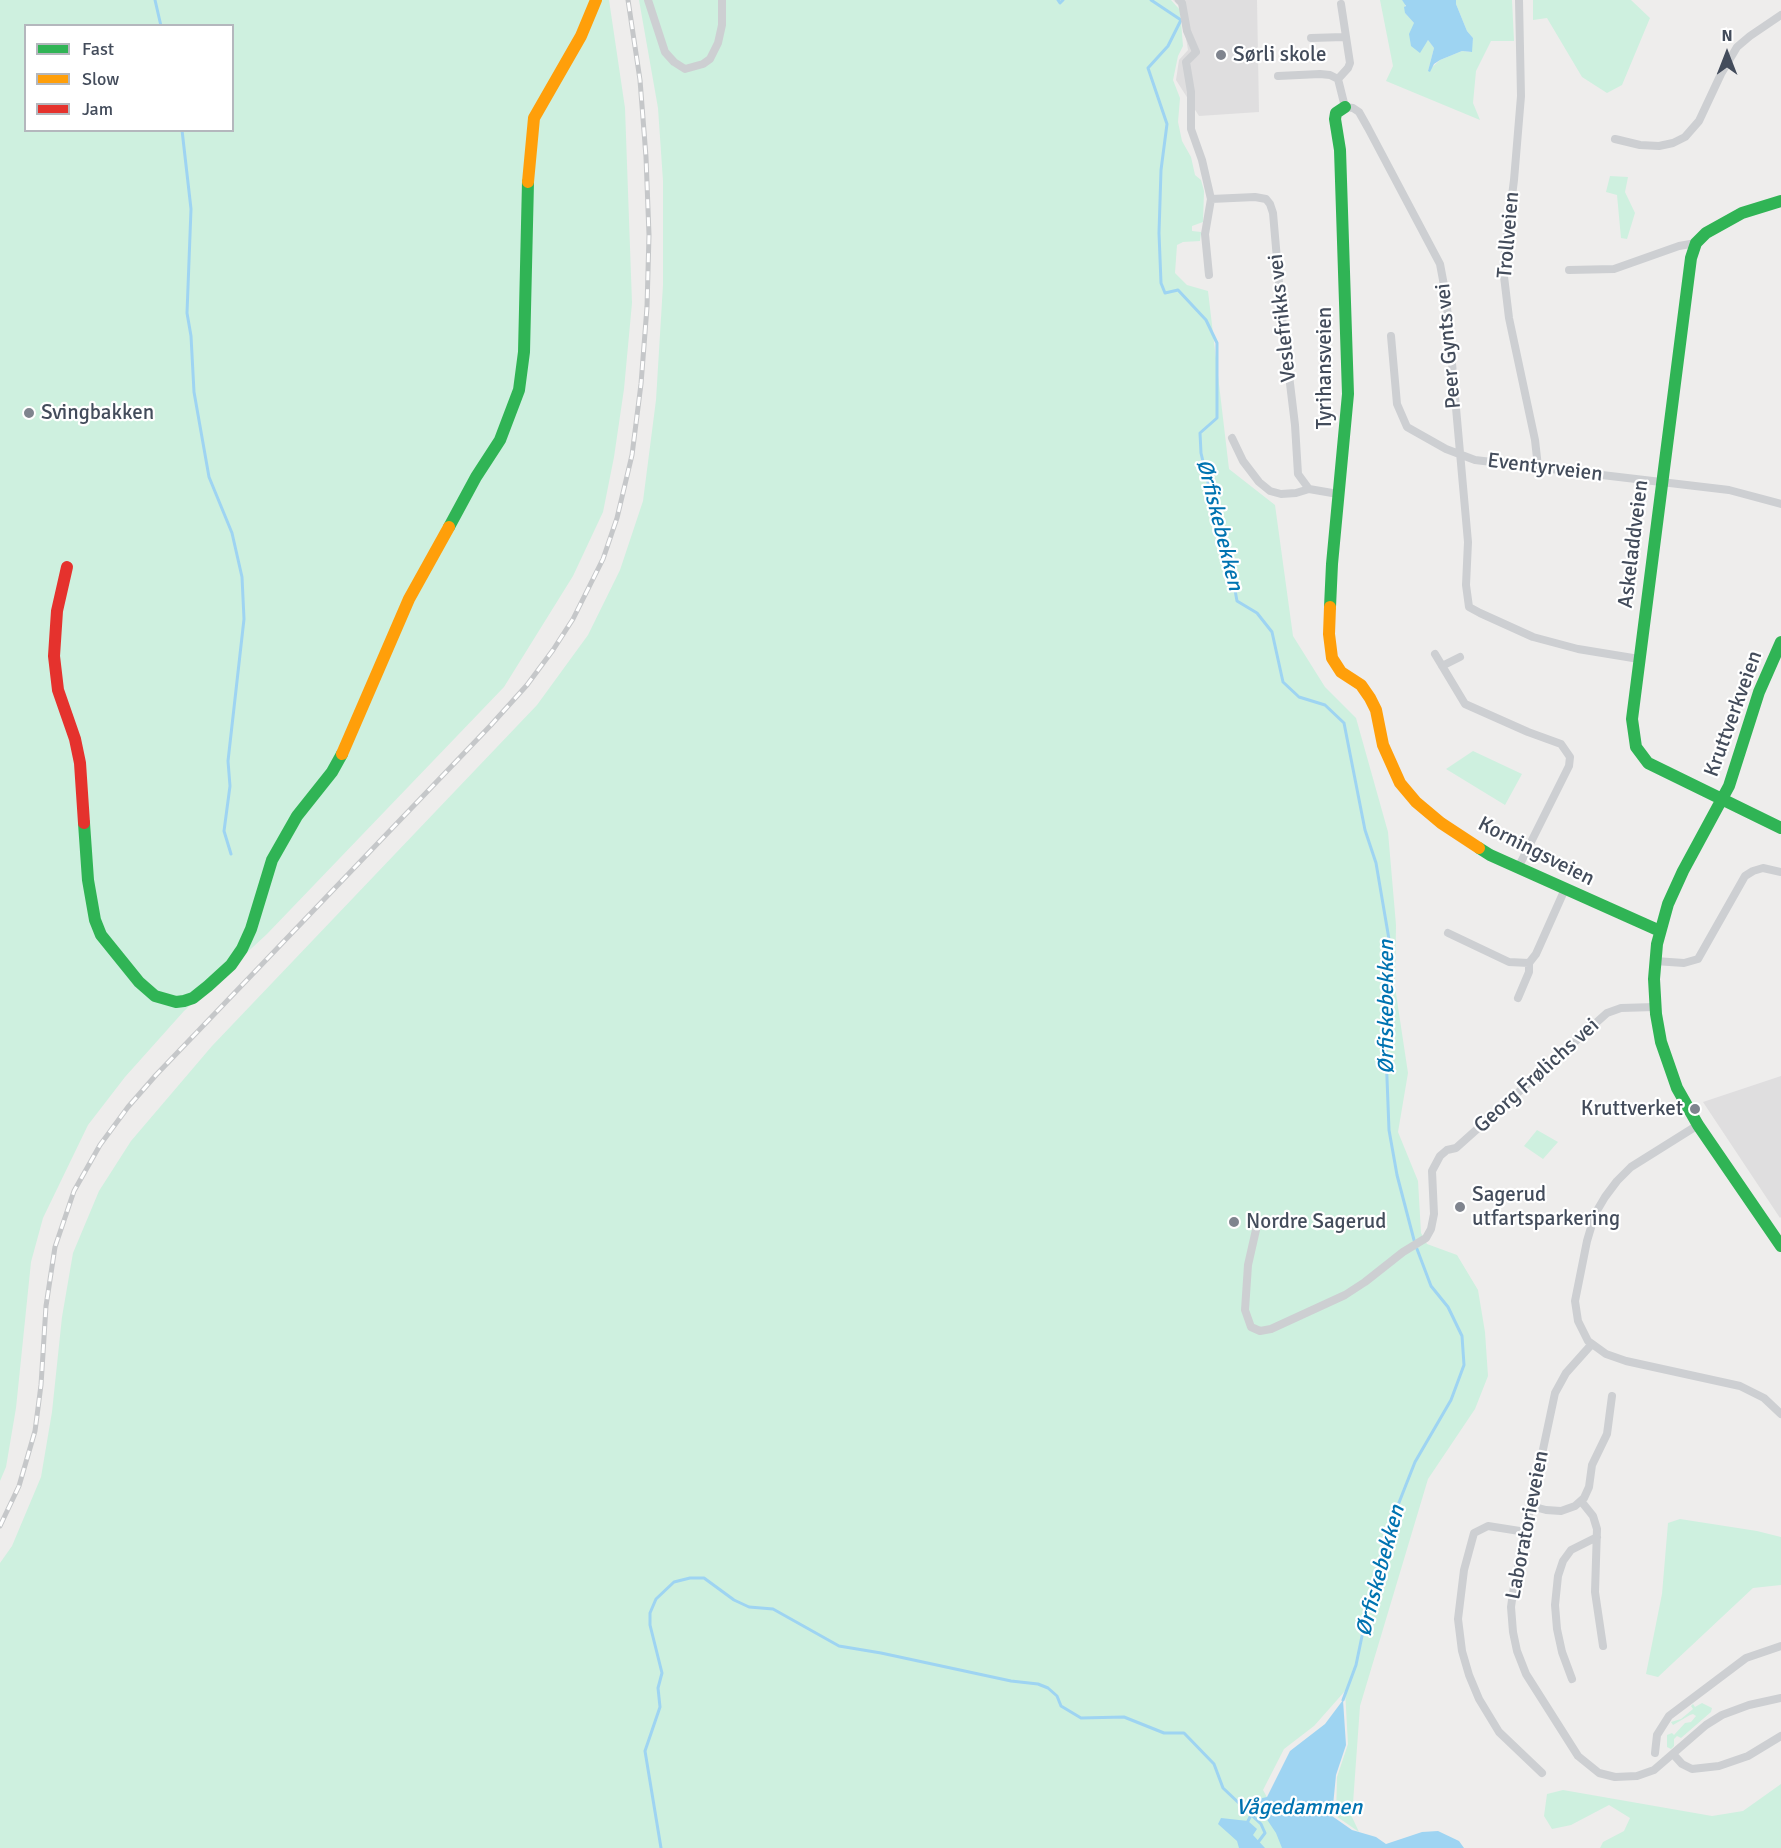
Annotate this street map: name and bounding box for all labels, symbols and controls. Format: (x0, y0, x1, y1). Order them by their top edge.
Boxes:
legend (24, 24, 234, 132)
north arrow (1697, 24, 1757, 84)
text: N (1721, 26, 1733, 46)
text: Fast (82, 38, 114, 60)
place label: Sørli skole (1233, 42, 1326, 68)
marker: Sørli skole (1214, 48, 1228, 62)
text: Slow (82, 68, 119, 90)
text: Jam (82, 98, 113, 120)
street label: Trollveien (1493, 191, 1525, 279)
street label: Veslefrikks vei (1264, 253, 1302, 383)
street label: Peer Gynts vei (1431, 282, 1467, 410)
street label: Tyrihansveien (1312, 307, 1338, 429)
place label: Svingbakken (41, 400, 154, 426)
marker: Svingbakken (22, 406, 36, 420)
street label: Eventyrveien (1486, 448, 1604, 488)
water label: Ørfiskebekken (1190, 457, 1248, 593)
street label: Askeladdveien (1614, 478, 1654, 610)
street label: Kruttverkveien (1700, 648, 1768, 780)
street label: Korningsveien (1474, 812, 1598, 892)
water label: Ørfiskebekken (1374, 940, 1400, 1074)
street label: Georg Frølichs vei (1469, 1013, 1605, 1139)
place label: Kruttverket (1581, 1096, 1683, 1122)
marker: Kruttverket (1688, 1102, 1702, 1116)
place label: Sagerud utfartsparkering (1472, 1182, 1620, 1232)
marker: Sagerud utfartsparkering (1453, 1200, 1467, 1214)
place label: Nordre Sagerud (1246, 1209, 1386, 1235)
marker: Nordre Sagerud (1227, 1215, 1241, 1229)
street label: Laboratorieveien (1501, 1449, 1555, 1601)
water label: Ørfiskebekken (1351, 1503, 1411, 1639)
water label: Vågedammen (1236, 1795, 1362, 1821)

